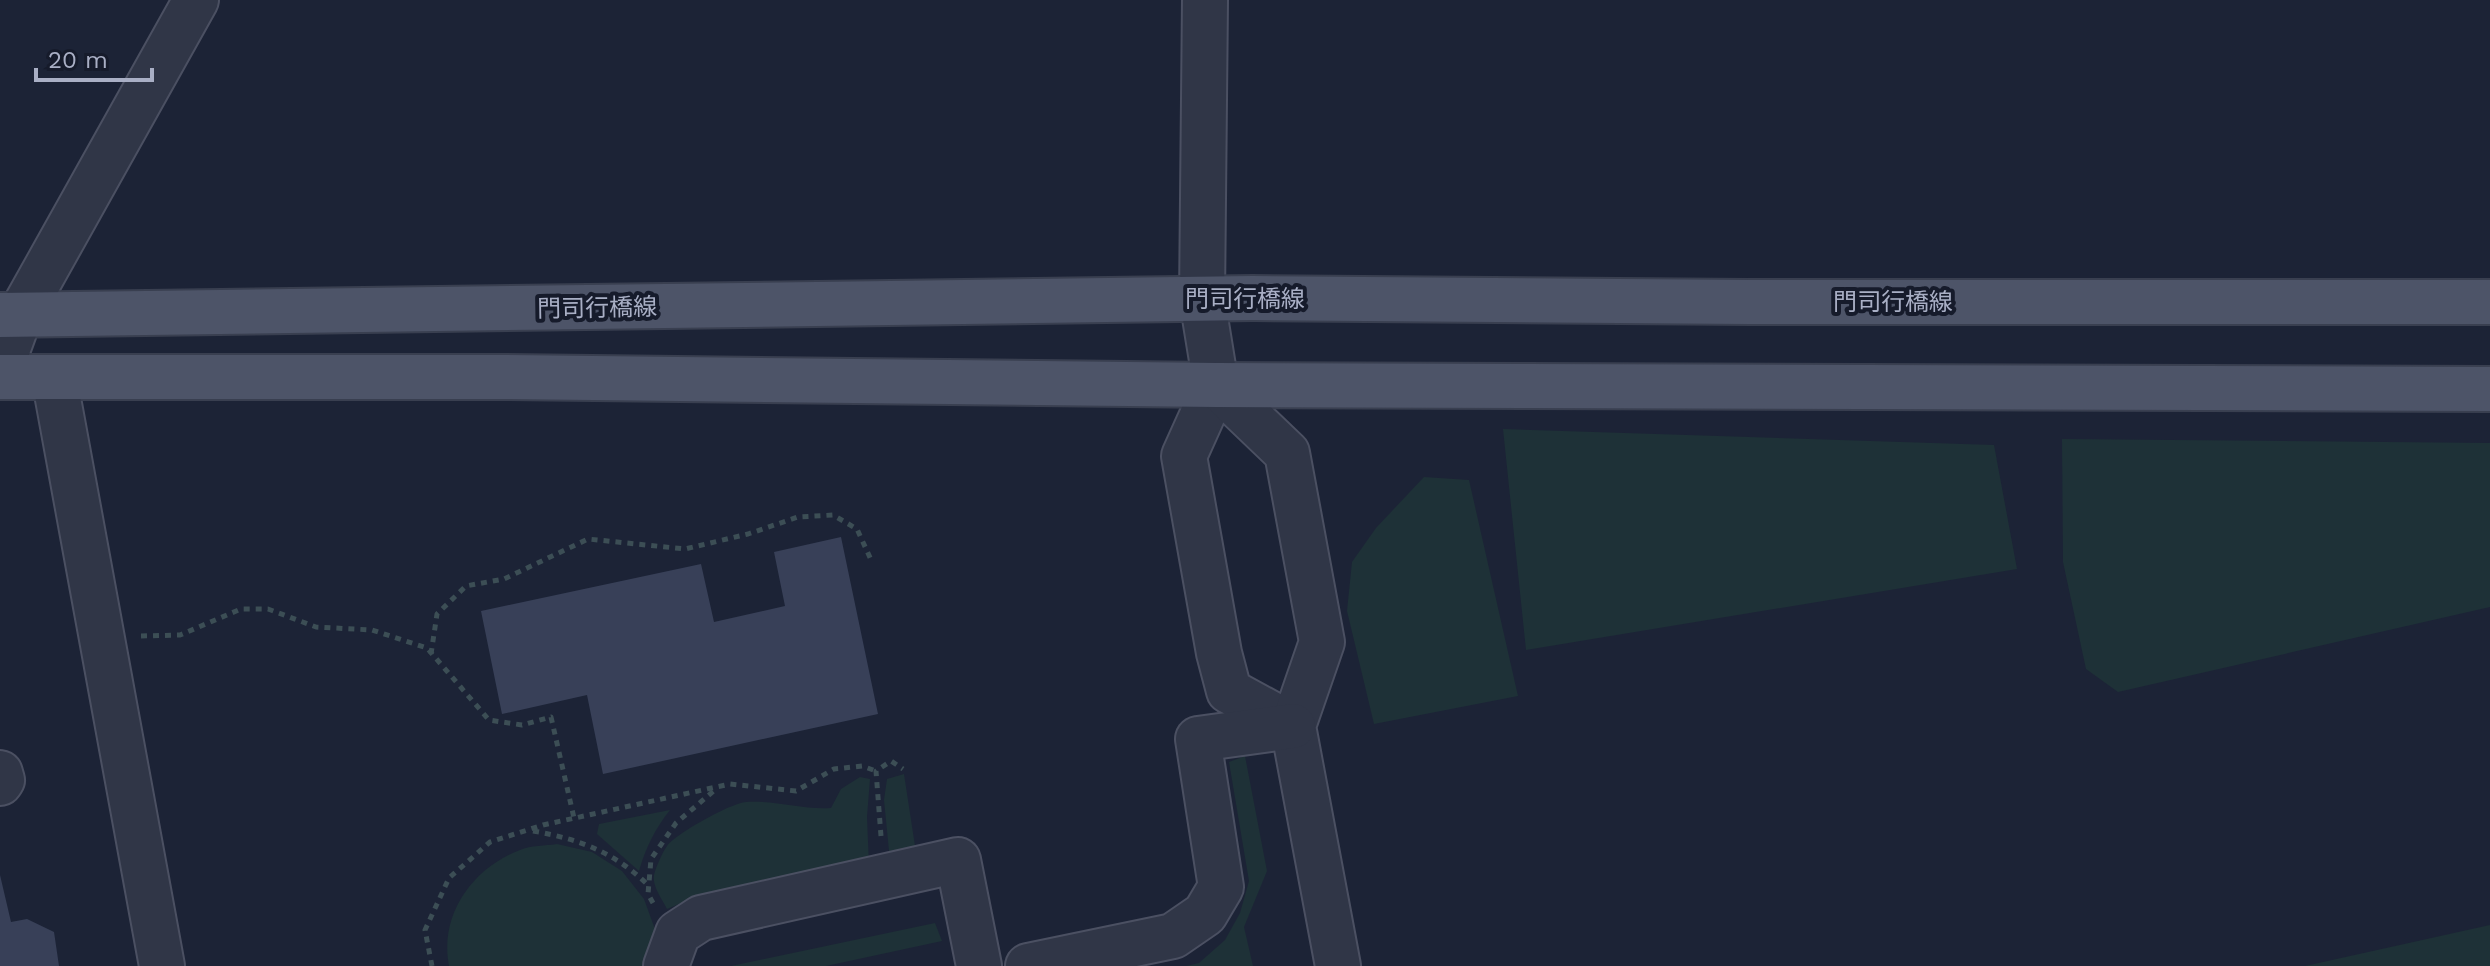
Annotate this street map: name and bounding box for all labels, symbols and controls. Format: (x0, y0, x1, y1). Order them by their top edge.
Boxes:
scale bar (36, 32, 152, 82)
text: 20 m (48, 46, 108, 74)
street label: 門司行橋線 (1185, 285, 1305, 313)
street label: 門司行橋線 (1833, 288, 1953, 316)
street label: 門司行橋線 (537, 293, 657, 323)

